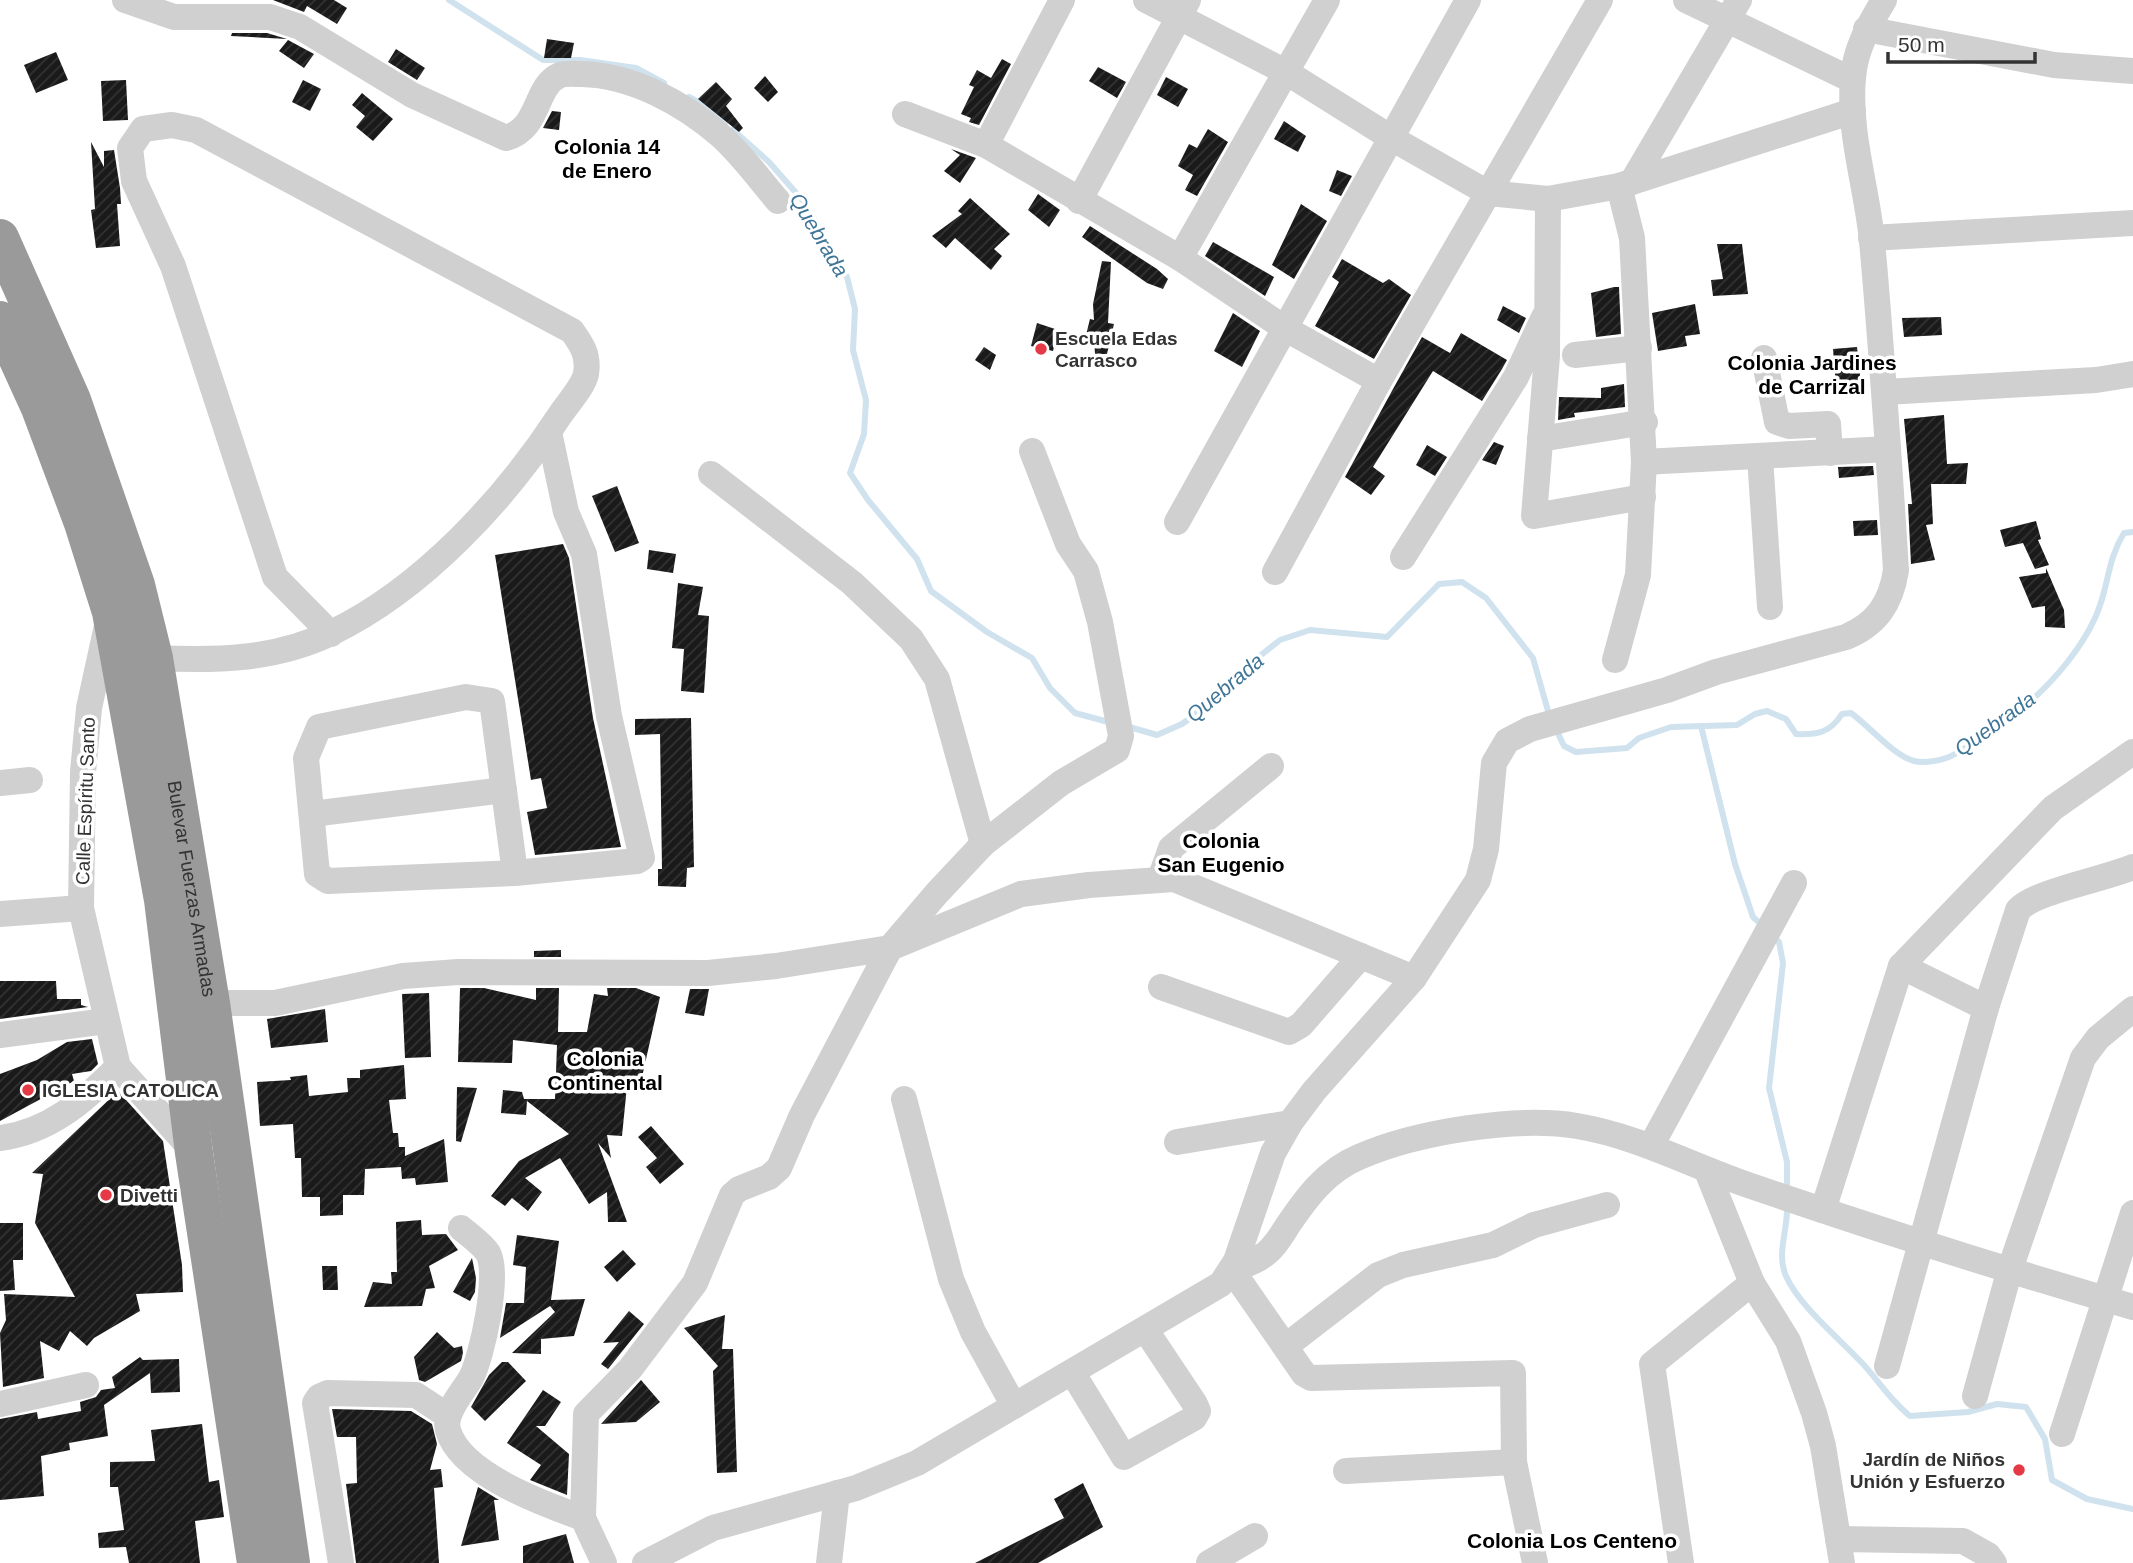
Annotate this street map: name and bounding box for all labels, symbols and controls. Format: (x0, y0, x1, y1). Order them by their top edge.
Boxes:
scale bar (1888, 21, 2035, 65)
text: 50 m (1898, 33, 1945, 56)
district label: Colonia 14 de Enero (554, 135, 660, 182)
water label: Quebrada (786, 189, 853, 281)
place label: Escuela Edas Carrasco (1055, 328, 1178, 371)
marker: Escuela Edas Carrasco (1033, 341, 1049, 357)
district label: Colonia Jardines de Carrizal (1727, 351, 1897, 398)
water label: Quebrada (1182, 649, 1268, 726)
water label: Quebrada (1950, 687, 2039, 760)
street label: Calle Espíritu Santo (72, 717, 99, 885)
street label: Bulevar Fuerzas Armadas (163, 779, 220, 998)
district label: Colonia San Eugenio (1157, 829, 1285, 876)
district label: Colonia Continental (547, 1047, 663, 1094)
place label: IGLESIA CATOLICA (42, 1080, 219, 1101)
marker: IGLESIA CATOLICA (20, 1082, 36, 1098)
place label: Divetti (120, 1185, 178, 1206)
marker: Divetti (98, 1187, 114, 1203)
place label: Jardín de Niños Unión y Esfuerzo (1850, 1449, 2005, 1492)
marker: Jardín de Niños Unión y Esfuerzo (2011, 1462, 2027, 1478)
district label: Colonia Los Centeno (1467, 1529, 1677, 1552)

